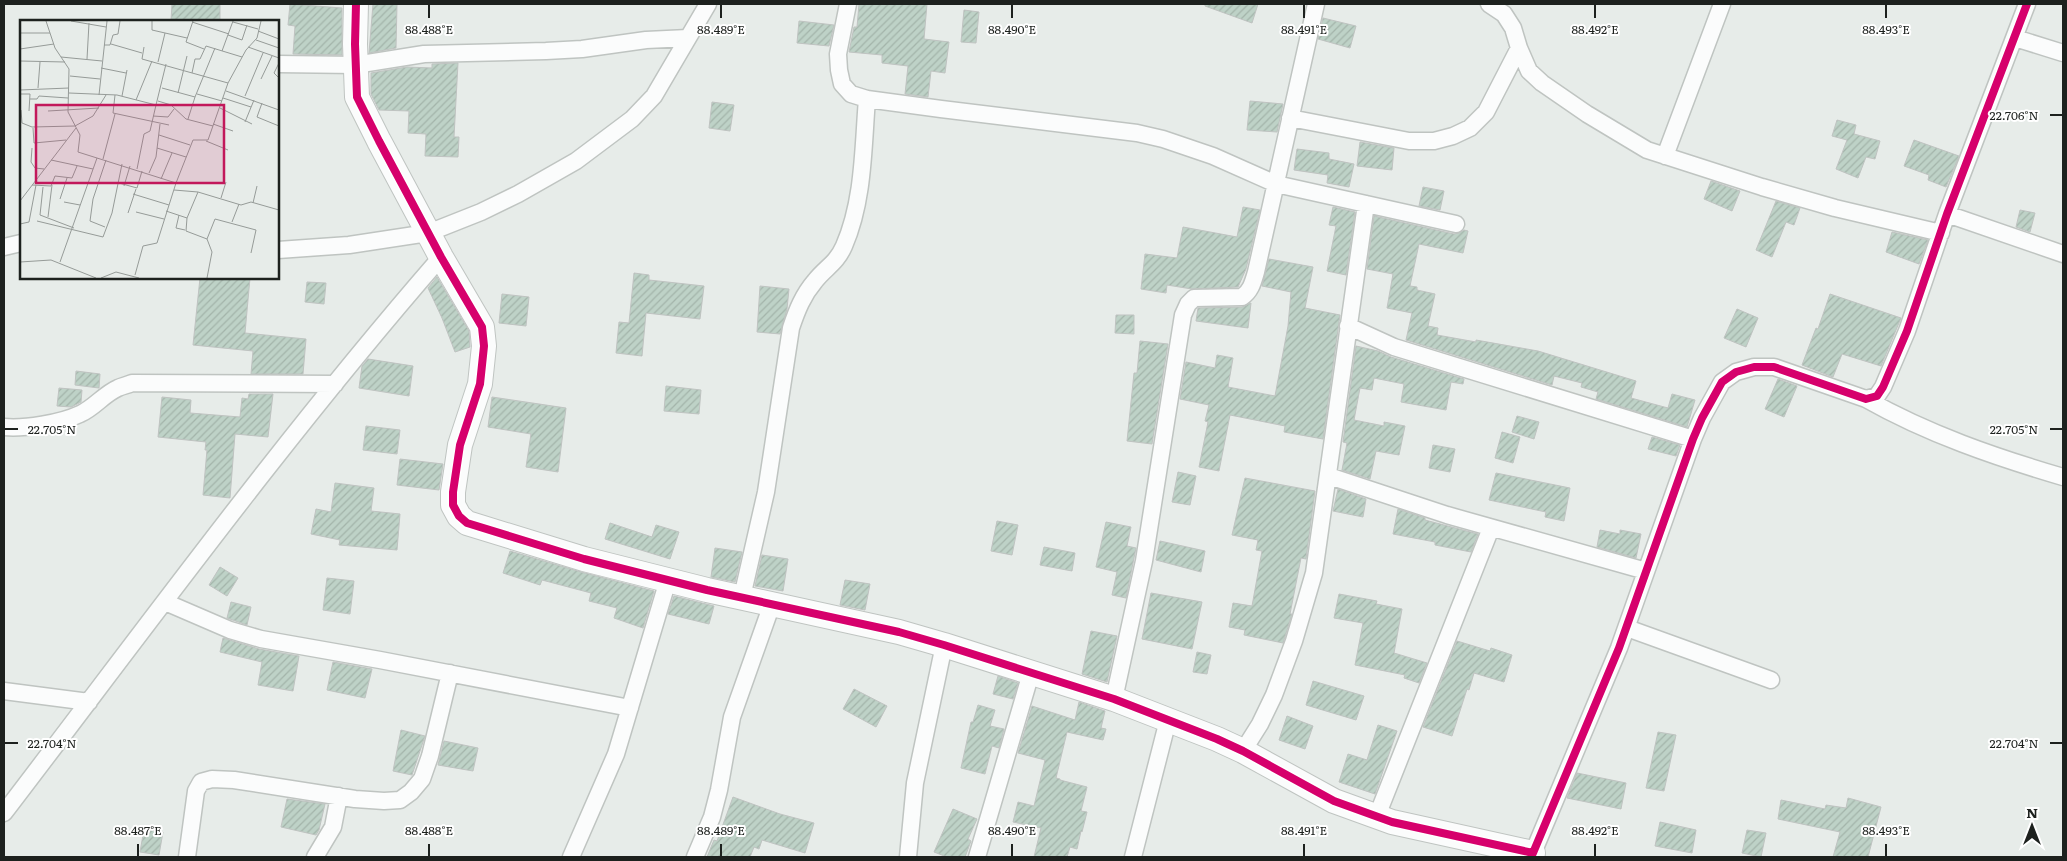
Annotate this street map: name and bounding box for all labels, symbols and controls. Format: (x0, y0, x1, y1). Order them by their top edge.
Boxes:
inset map (20, 20, 279, 279)
text: 88.488°E (405, 20, 453, 38)
text: 88.489°E (697, 20, 745, 38)
text: 88.490°E (988, 20, 1036, 38)
text: 88.491°E (1281, 20, 1327, 38)
text: 88.492°E (1571, 20, 1619, 38)
text: 88.493°E (1862, 20, 1910, 38)
text: 22.706°N (1990, 106, 2038, 124)
text: 22.705°N (28, 420, 76, 438)
text: 22.705°N (1990, 420, 2038, 438)
text: 22.704°N (28, 734, 76, 752)
text: 22.704°N (1990, 734, 2038, 752)
north arrow (2007, 801, 2057, 851)
text: N (2026, 802, 2038, 822)
text: 88.487°E (114, 821, 162, 839)
text: 88.488°E (405, 821, 453, 839)
text: 88.489°E (697, 821, 745, 839)
text: 88.490°E (988, 821, 1036, 839)
text: 88.491°E (1281, 821, 1327, 839)
text: 88.492°E (1571, 821, 1619, 839)
text: 88.493°E (1862, 821, 1910, 839)

